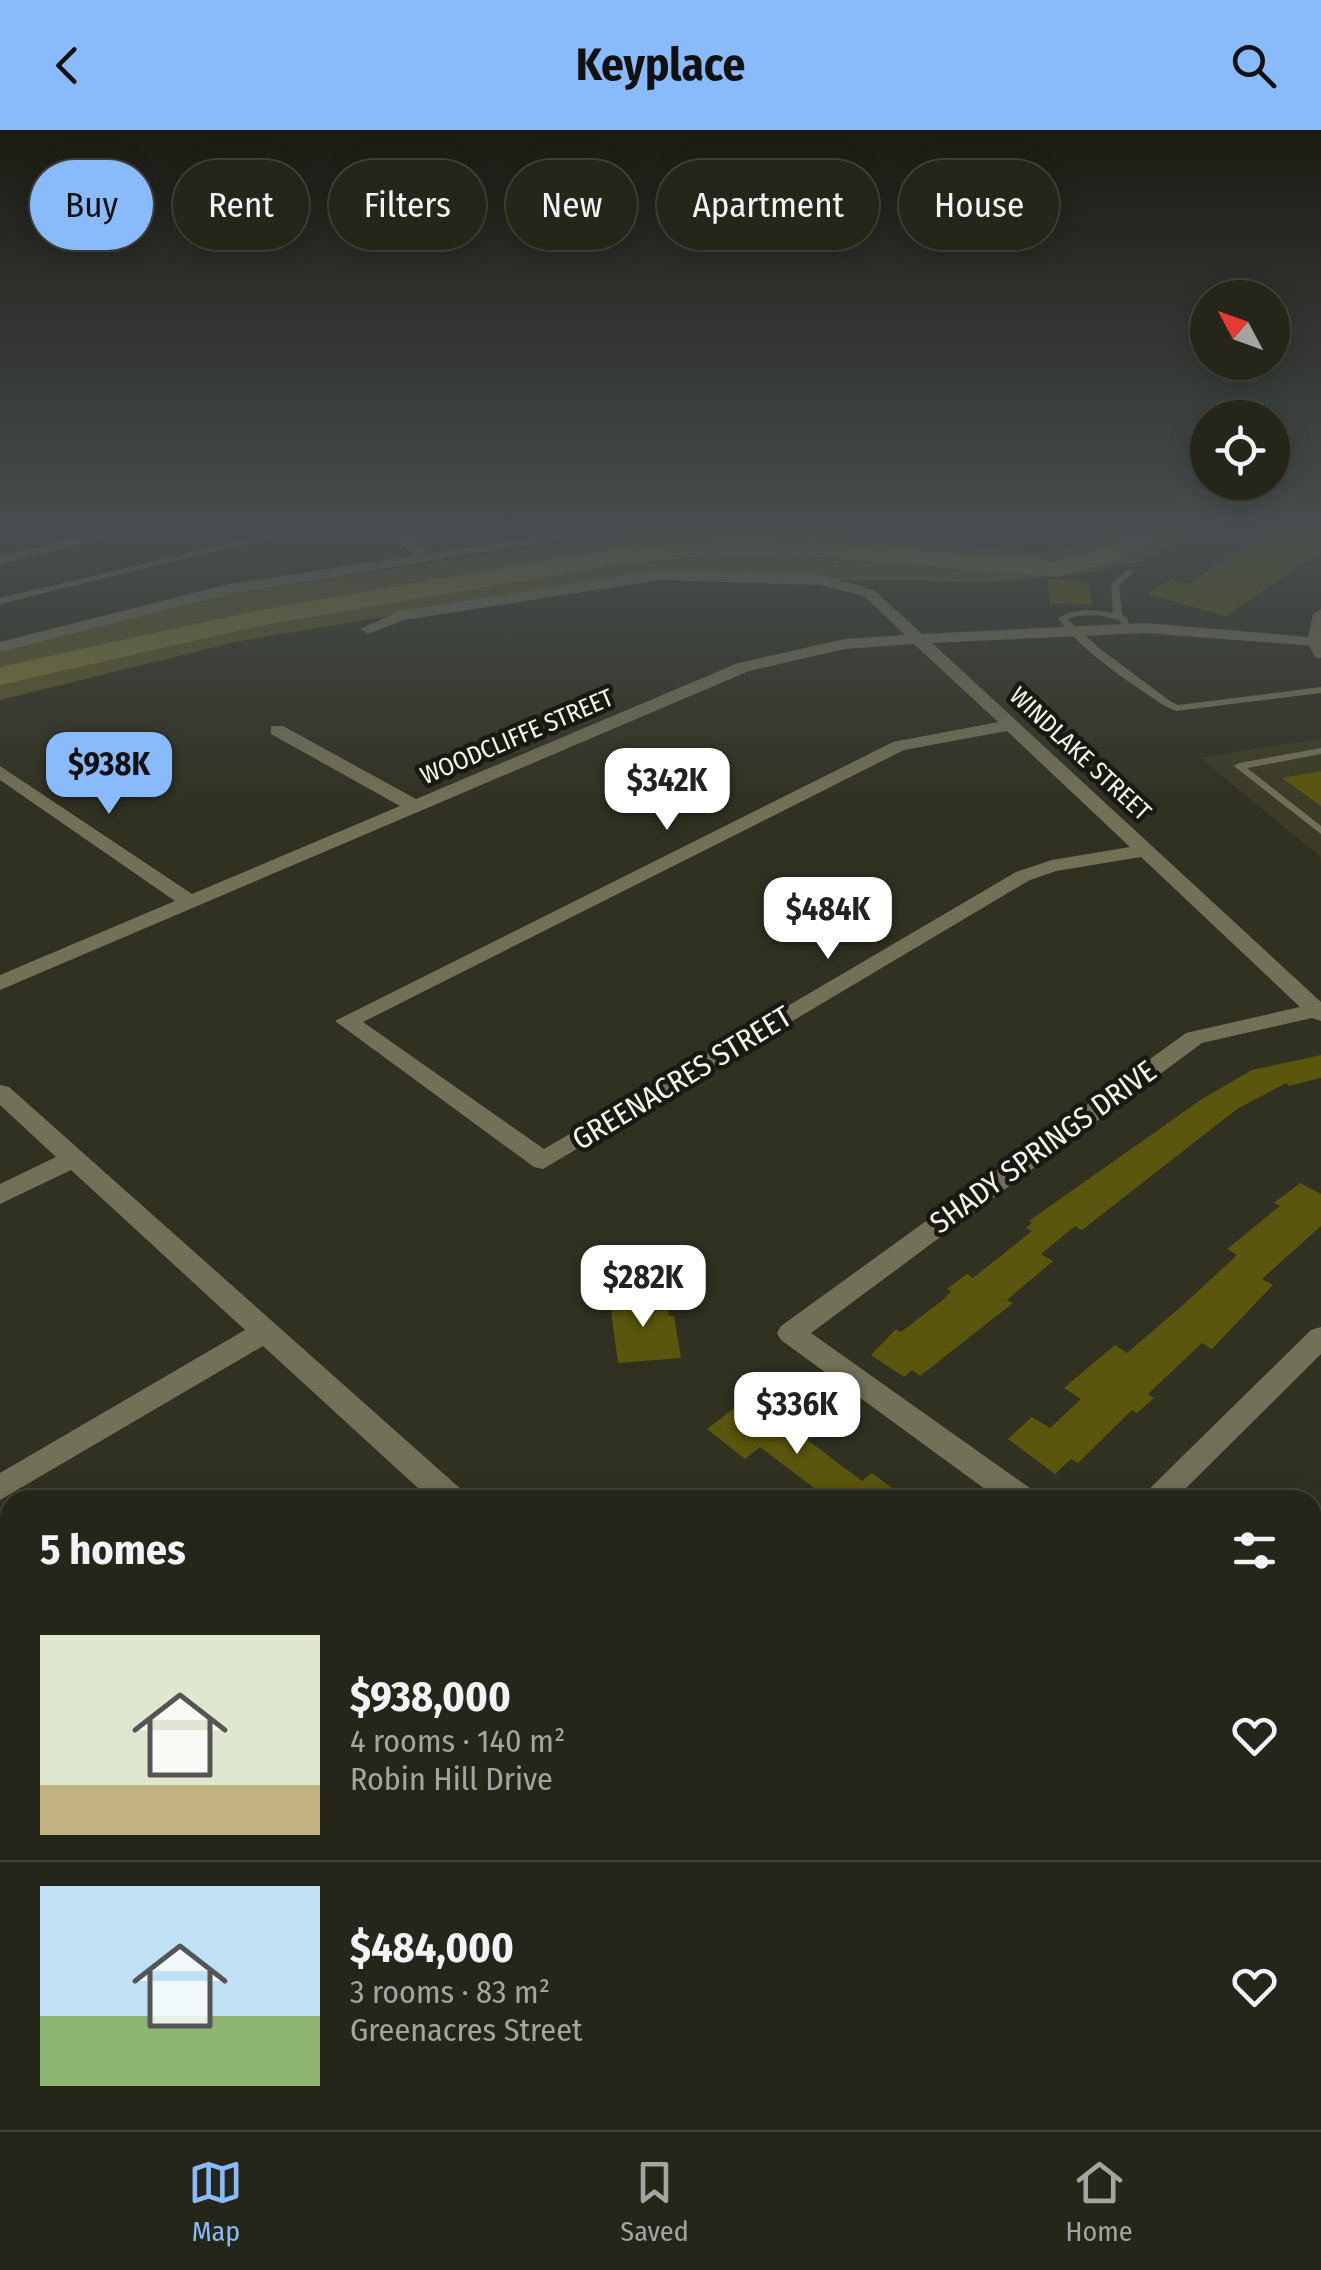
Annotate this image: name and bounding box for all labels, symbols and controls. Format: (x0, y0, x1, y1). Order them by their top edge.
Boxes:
icon: back (40, 38, 95, 93)
text: Keyplace (576, 38, 745, 92)
icon: search (1226, 38, 1281, 93)
chip: Buy (30, 160, 153, 250)
chip: Rent (173, 160, 309, 250)
chip: Filters (329, 160, 486, 250)
chip: New (506, 160, 637, 250)
chip: Apartment (657, 160, 879, 250)
chip: House (899, 160, 1059, 250)
north arrow (1190, 280, 1290, 380)
map controls (1190, 280, 1290, 500)
button: locate (1190, 400, 1290, 500)
street label: WINDLAKE STREET (1003, 681, 1157, 827)
street label: WOODCLIFFE STREET (416, 683, 618, 791)
pin: $938K (39, 732, 179, 817)
text: $938K (68, 745, 150, 783)
pin: $342K (597, 748, 737, 833)
text: $342K (627, 761, 707, 799)
pin: $484K (758, 877, 898, 962)
text: $484K (786, 890, 870, 928)
street label: GREENACRES STREET (566, 998, 798, 1158)
street label: SHADY SPRINGS DRIVE (923, 1053, 1163, 1241)
pin: $282K (573, 1245, 713, 1330)
text: $282K (603, 1258, 683, 1296)
pin: $336K (727, 1372, 867, 1457)
text: $336K (756, 1385, 838, 1423)
icon: filters (1227, 1523, 1282, 1578)
text: 5 homes (40, 1525, 186, 1575)
text: $938,000 (350, 1672, 511, 1722)
icon: home (120, 1675, 240, 1795)
icon: heart (1227, 1708, 1282, 1763)
text: 4 rooms · 140 m² (350, 1722, 565, 1760)
text: Robin Hill Drive (350, 1760, 553, 1798)
text: $484,000 (350, 1923, 514, 1973)
icon: home (120, 1926, 240, 2046)
icon: heart (1227, 1959, 1282, 2014)
text: 3 rooms · 83 m² (350, 1973, 550, 2011)
text: Greenacres Street (350, 2011, 582, 2049)
tab: Map (188, 2155, 243, 2248)
tab: Saved (620, 2155, 689, 2248)
tab: Home (1066, 2155, 1133, 2248)

